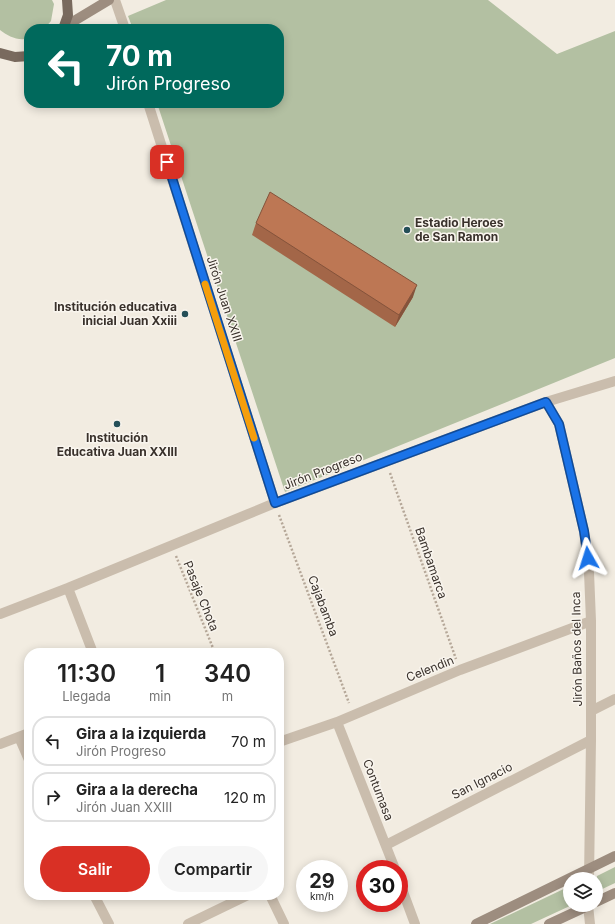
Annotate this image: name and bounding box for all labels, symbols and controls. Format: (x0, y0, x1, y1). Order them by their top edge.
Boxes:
text: 70 m (106, 39, 173, 73)
icon: left (40, 40, 92, 92)
text: Jirón Progreso (106, 73, 231, 94)
pin (150, 145, 184, 179)
icon: arrive (156, 151, 178, 173)
place label: Estadio Heroes de San Ramon (415, 215, 504, 244)
marker: Estadio Heroes de San Ramon (402, 225, 412, 235)
street label: Jirón Juan XXIII (204, 254, 245, 343)
place label: Institución educativa inicial Juan Xxiii (54, 299, 177, 328)
marker: Institución educativa inicial Juan Xxiii (180, 309, 190, 319)
marker: Institución Educativa Juan XXIII (112, 419, 122, 429)
place label: Institución Educativa Juan XXIII (57, 430, 177, 459)
street label: Jirón Progreso (281, 449, 364, 492)
street label: Bambamarca (412, 525, 451, 601)
position arrow (567, 537, 609, 579)
street label: Pasaje Chota (181, 558, 222, 633)
street label: Cajabamba (305, 573, 342, 638)
street label: Jirón Baños del Inca (568, 591, 585, 707)
street label: Celendin (404, 652, 456, 685)
text: 11:30 (57, 659, 116, 688)
text: 1 (155, 659, 165, 688)
text: 340 (204, 659, 251, 688)
text: Llegada (62, 688, 111, 704)
text: min (149, 688, 171, 704)
text: m (222, 688, 233, 704)
text: Gira a la izquierda (76, 724, 206, 743)
icon: left (42, 730, 64, 752)
text: 70 m (231, 732, 266, 751)
text: Jirón Progreso (76, 743, 166, 759)
street label: Contumasa (360, 757, 397, 823)
street label: San Ignacio (449, 759, 515, 802)
text: Gira a la derecha (76, 780, 198, 799)
icon: right (42, 786, 64, 808)
text: 120 m (224, 788, 266, 807)
text: Jirón Juan XXIII (76, 799, 172, 815)
button: Salir (40, 846, 150, 892)
button: Compartir (158, 846, 268, 892)
speed limit sign: 30 (356, 860, 408, 912)
text: 29 (309, 869, 335, 893)
map controls (563, 872, 603, 912)
button: layers (563, 872, 603, 912)
text: km/h (310, 890, 334, 902)

